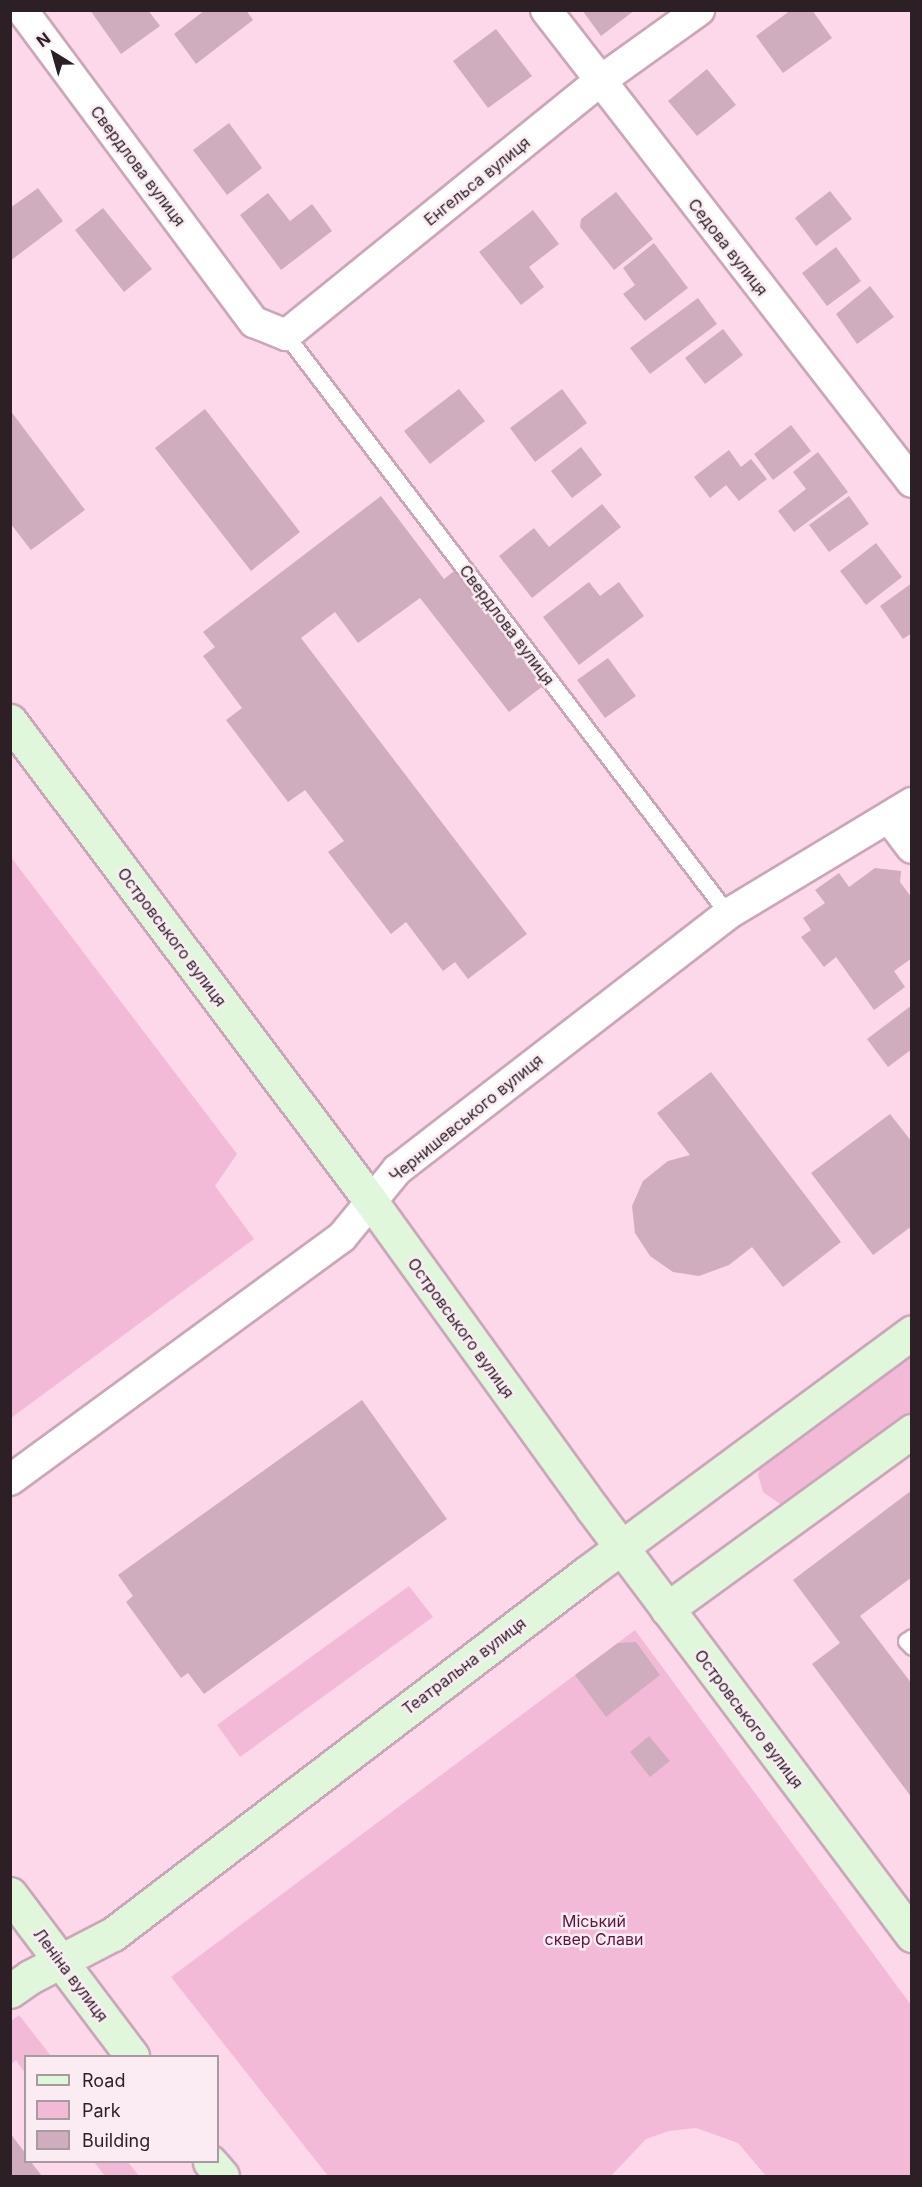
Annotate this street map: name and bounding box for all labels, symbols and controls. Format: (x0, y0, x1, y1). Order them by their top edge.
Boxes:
north arrow (24, 24, 84, 84)
text: N (32, 28, 54, 51)
street label: Свердлова вулиця (87, 102, 189, 230)
street label: Енгельса вулиця (420, 132, 534, 230)
street label: Седова вулиця (684, 195, 772, 299)
street label: Свердлова вулиця (456, 561, 558, 689)
street label: Островського вулиця (114, 864, 230, 1010)
street label: Чернишевського вулиця (385, 1050, 547, 1186)
street label: Островського вулиця (404, 1254, 518, 1402)
street label: Театральна вулиця (398, 1613, 530, 1719)
street label: Островського вулиця (691, 1646, 807, 1792)
park label: Міський сквер Слави (545, 1911, 643, 1949)
street label: Леніна вулиця (30, 1925, 112, 2025)
legend (24, 2055, 219, 2163)
text: Road (82, 2070, 125, 2091)
text: Park (82, 2100, 121, 2121)
text: Building (82, 2130, 150, 2151)

